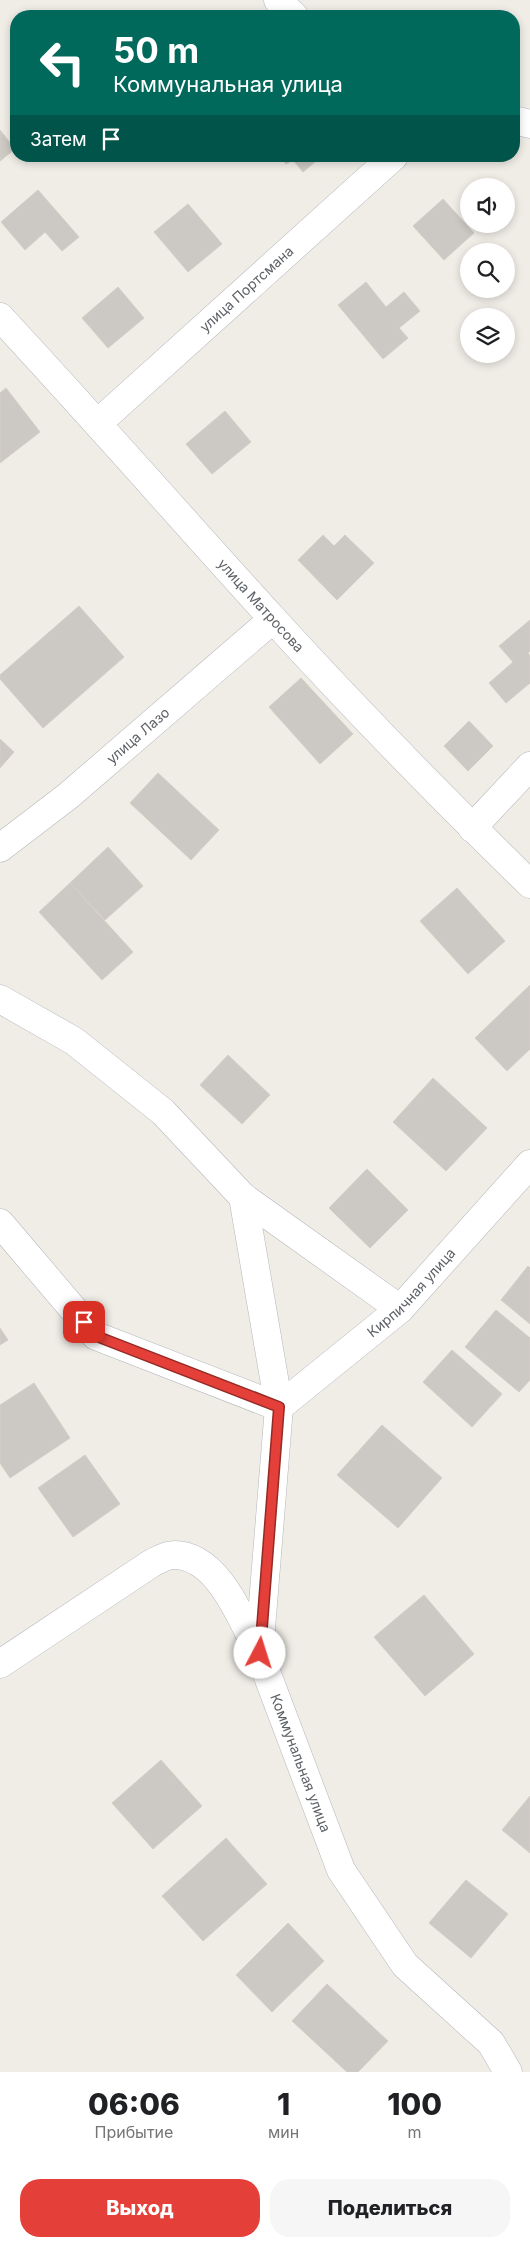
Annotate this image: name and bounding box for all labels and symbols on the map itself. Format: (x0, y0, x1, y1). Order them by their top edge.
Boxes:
street label: улица Портсмана (196, 242, 297, 335)
street label: улица Матросова (215, 555, 308, 655)
street label: улица Лазо (103, 703, 172, 767)
street label: Кирпичная улица (363, 1244, 459, 1340)
pin (63, 1301, 105, 1343)
position arrow (233, 1626, 285, 1678)
street label: Коммунальная улица (267, 1691, 335, 1834)

